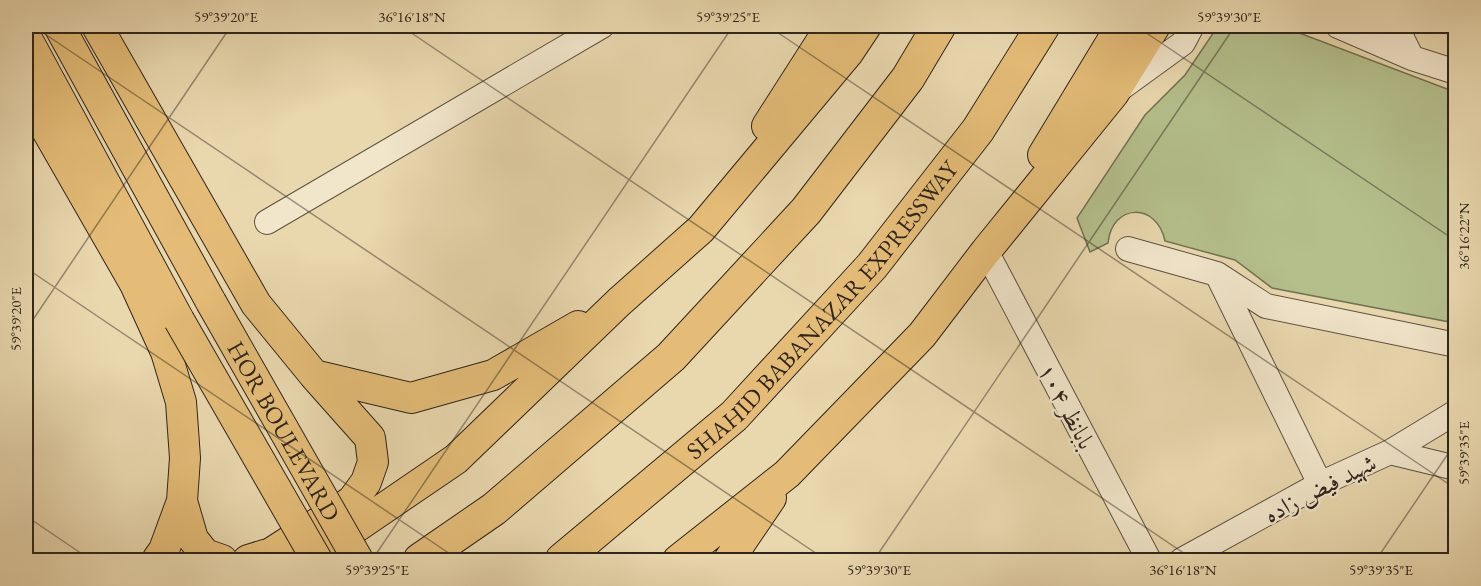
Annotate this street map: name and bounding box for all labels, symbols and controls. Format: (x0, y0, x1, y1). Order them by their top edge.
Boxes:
text: 59°39'20"E (194, 7, 259, 26)
text: 36°16'18"N (378, 7, 446, 26)
text: 59°39'25"E (696, 7, 761, 26)
text: 59°39'30"E (1197, 7, 1262, 26)
street label: SHAHID BABANAZAR EXPRESSWAY (679, 153, 965, 465)
text: 36°16'22"N (1454, 202, 1473, 270)
text: 59°39'20"E (6, 286, 25, 351)
street label: HOR BOULEVARD (221, 335, 348, 526)
street label: بابانظر ۱۰۴ (1031, 358, 1103, 454)
text: 59°39'35"E (1454, 420, 1473, 485)
street label: شهید فیض زاده (1259, 447, 1381, 529)
text: 59°39'25"E (345, 560, 410, 579)
text: 59°39'30"E (847, 560, 912, 579)
text: 36°16'18"N (1149, 560, 1217, 579)
text: 59°39'35"E (1349, 560, 1414, 579)

